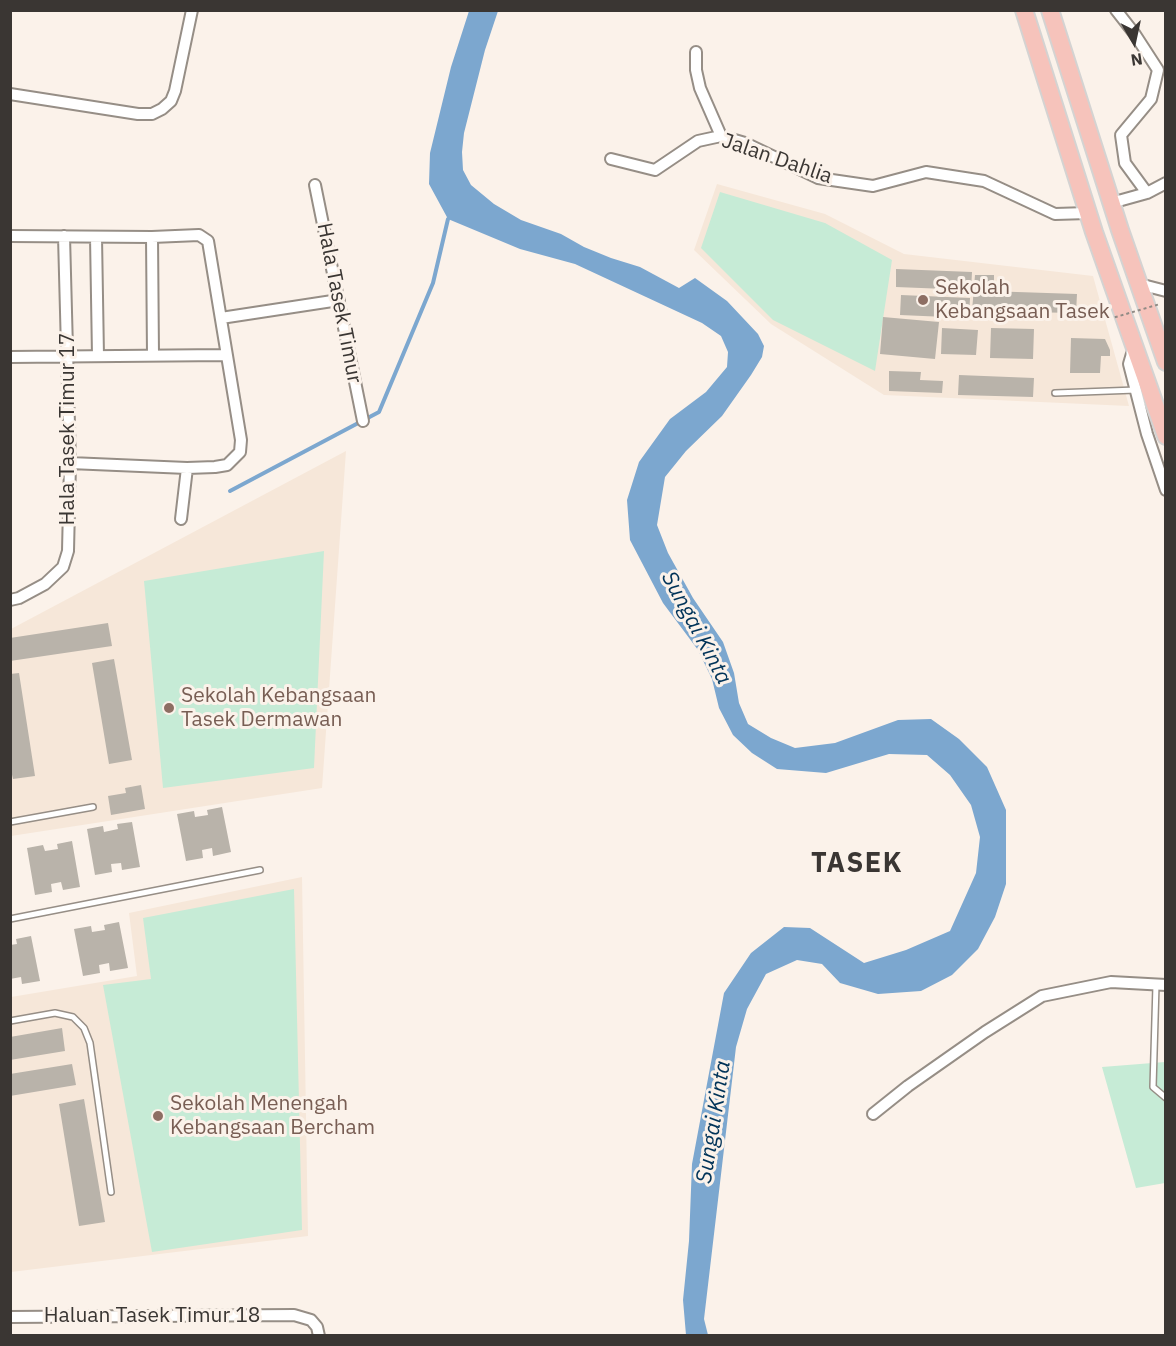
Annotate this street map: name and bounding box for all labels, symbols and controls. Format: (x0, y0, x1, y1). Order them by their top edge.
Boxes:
north arrow (1104, 12, 1164, 72)
text: N (1130, 49, 1144, 71)
street label: Jalan Dahlia (718, 128, 836, 190)
street label: Hala Tasek Timur (311, 221, 367, 385)
place label: Sekolah Kebangsaan Tasek (935, 275, 1110, 325)
marker: Sekolah Kebangsaan Tasek (916, 293, 930, 307)
street label: Hala Tasek Timur 17 (55, 333, 81, 525)
water label: Sungai Kinta (655, 567, 737, 689)
place label: Sekolah Kebangsaan Tasek Dermawan (181, 683, 376, 733)
marker: Sekolah Kebangsaan Tasek Dermawan (162, 701, 176, 715)
district label: TASEK (811, 848, 903, 880)
water label: Sungai Kinta (691, 1059, 737, 1185)
place label: Sekolah Menengah Kebangsaan Bercham (170, 1091, 375, 1141)
marker: Sekolah Menengah Kebangsaan Bercham (151, 1109, 165, 1123)
street label: Haluan Tasek Timur 18 (44, 1303, 260, 1329)

